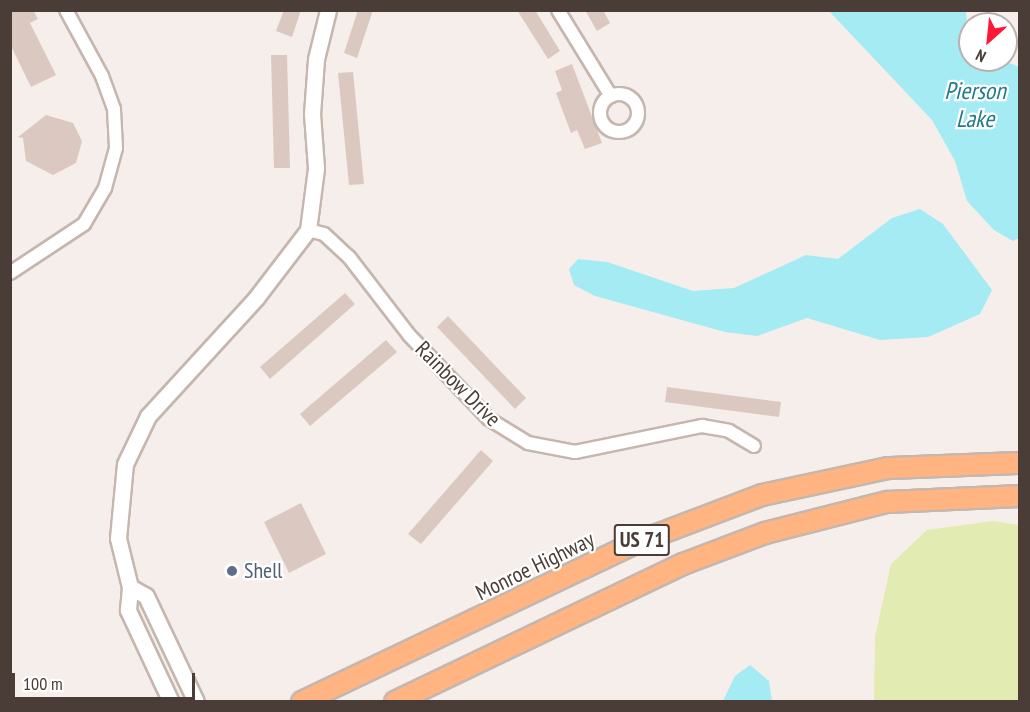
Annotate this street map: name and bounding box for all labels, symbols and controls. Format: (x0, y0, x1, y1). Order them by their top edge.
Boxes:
north arrow (958, 12, 1018, 72)
text: N (972, 45, 989, 67)
water label: Pierson Lake (944, 77, 1006, 133)
street label: Rainbow Drive (410, 336, 506, 432)
road number: US 71 (614, 522, 670, 558)
street label: Monroe Highway (472, 526, 598, 606)
place label: Shell (244, 558, 282, 584)
marker: Shell (225, 564, 239, 578)
scale bar (15, 661, 198, 699)
text: 100 m (23, 672, 63, 695)

